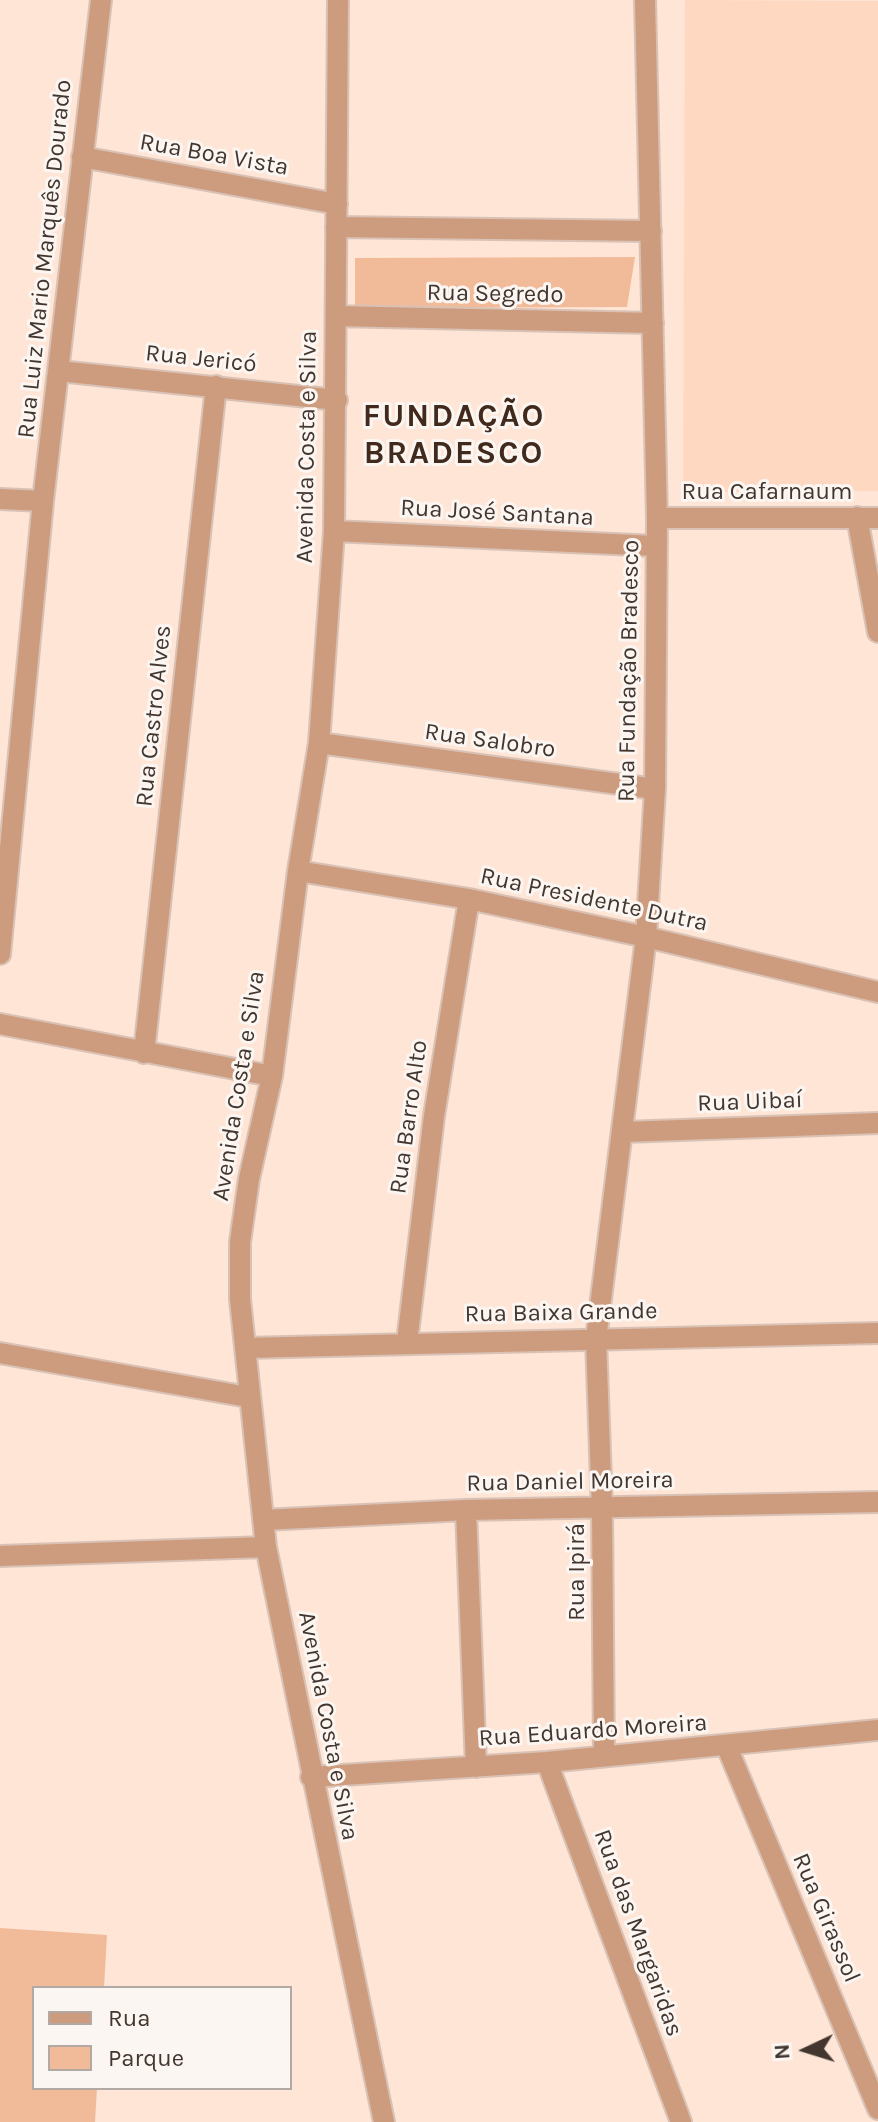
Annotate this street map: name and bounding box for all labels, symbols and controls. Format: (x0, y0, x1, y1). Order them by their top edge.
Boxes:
street label: Rua Luiz Mario Marquês Dourado (12, 78, 78, 440)
street label: Rua Boa Vista (137, 128, 291, 182)
street label: Rua Segredo (426, 278, 564, 310)
street label: Avenida Costa e Silva (291, 331, 323, 563)
street label: Rua Jericó (144, 339, 258, 379)
district label: FUNDAÇÃO BRADESCO (363, 398, 545, 473)
street label: Rua Cafarnaum (682, 478, 852, 506)
street label: Rua José Santana (400, 494, 594, 532)
street label: Rua Fundação Bradesco (612, 540, 646, 802)
street label: Rua Castro Alves (130, 624, 178, 808)
street label: Rua Salobro (423, 718, 557, 764)
street label: Rua Presidente Dutra (478, 862, 710, 938)
street label: Avenida Costa e Silva (207, 969, 271, 1203)
street label: Rua Barro Alto (384, 1038, 434, 1196)
street label: Rua Uibaí (697, 1086, 803, 1118)
street label: Rua Baixa Grande (464, 1297, 658, 1329)
street label: Rua Daniel Moreira (466, 1466, 674, 1498)
street label: Rua Ipirá (563, 1523, 591, 1621)
street label: Avenida Costa e Silva (292, 1609, 364, 1843)
street label: Rua Eduardo Moreira (478, 1709, 708, 1753)
street label: Rua das Margaridas (587, 1825, 689, 2041)
street label: Rua Girassol (786, 1849, 866, 1987)
legend (32, 1986, 292, 2090)
text: Rua (108, 2004, 150, 2032)
north arrow (766, 2010, 846, 2090)
text: N (769, 2043, 796, 2060)
text: Parque (108, 2044, 184, 2072)

